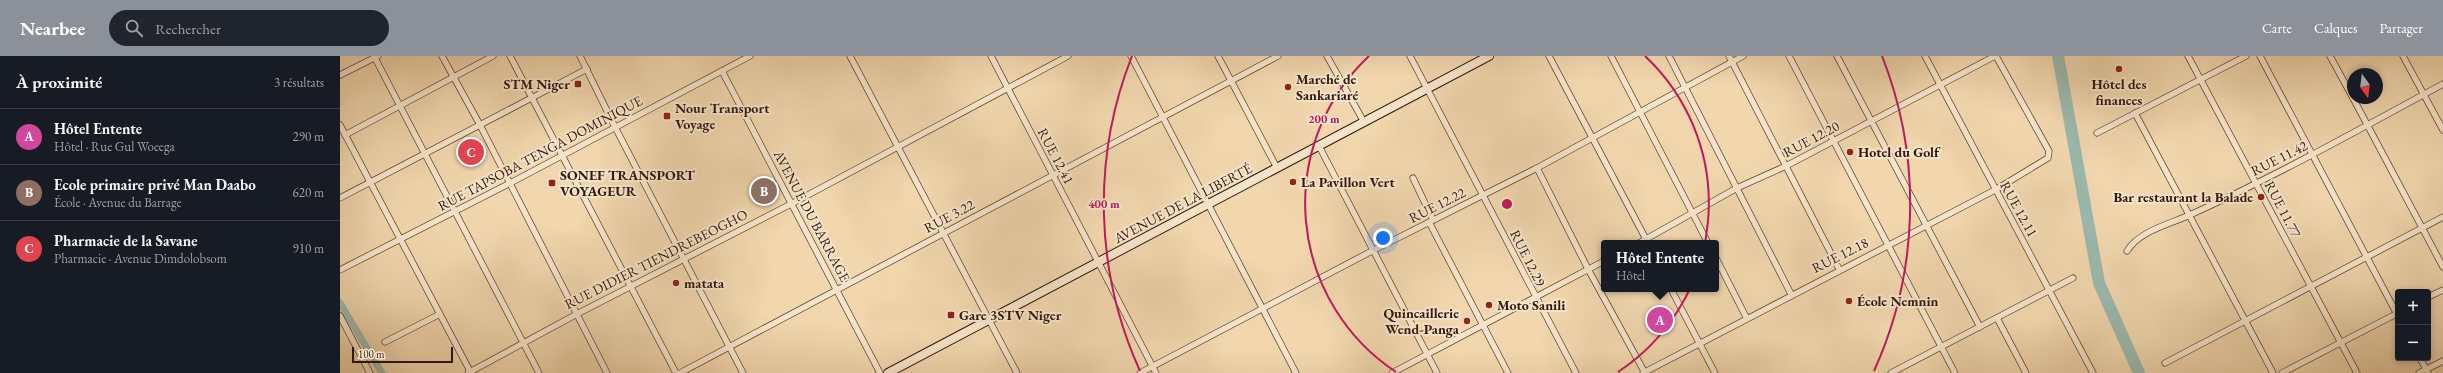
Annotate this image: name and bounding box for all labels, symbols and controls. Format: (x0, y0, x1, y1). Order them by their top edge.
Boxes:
search box (109, 10, 389, 46)
text: Nearbee (20, 16, 85, 41)
icon: search (123, 17, 145, 39)
text: Rechercher (155, 19, 221, 38)
text: Carte (2262, 19, 2292, 37)
text: Calques (2314, 19, 2358, 37)
text: Partager (2380, 19, 2423, 37)
marker: Hôtel des finances (2114, 64, 2124, 74)
north arrow (2347, 68, 2383, 104)
place label: Marché de Sankariaré (1296, 70, 1358, 104)
text: À proximité (16, 71, 102, 93)
text: 3 résultats (274, 74, 324, 91)
place label: STM Niger (504, 75, 570, 93)
place label: Hôtel des finances (2092, 75, 2146, 109)
marker: STM Niger (573, 79, 583, 89)
marker: Marché de Sankariaré (1283, 82, 1293, 92)
street label: RUE TAPSOBA TENGA DOMINIQUE (435, 91, 645, 215)
place label: Nour Transport Voyage (675, 99, 770, 133)
marker: Nour Transport Voyage (662, 111, 672, 121)
text: 200 m (1308, 111, 1340, 127)
street label: RUE 12.20 (1780, 117, 1842, 161)
text: Hôtel Entente (54, 119, 142, 138)
street label: RUE 12.41 (1034, 125, 1078, 187)
text: A (24, 128, 34, 145)
text: 290 m (293, 128, 324, 145)
street label: RUE 11.42 (2248, 136, 2311, 180)
pin: C (458, 137, 484, 167)
text: Hôtel · Rue Gul Woeega (54, 138, 175, 155)
place label: Hotel du Golf (1858, 143, 1941, 161)
street label: AVENUE DU BARRAGE (769, 146, 854, 285)
marker: Hotel du Golf (1845, 147, 1855, 157)
street label: AVENUE DE LA LIBERTÉ (1110, 159, 1255, 248)
place label: SONEF TRANSPORT VOYAGEUR (560, 166, 695, 200)
place label: La Pavillon Vert (1301, 173, 1395, 191)
text: Ecole primaire privé Man Daabo (54, 175, 256, 194)
pin: B (751, 176, 777, 206)
marker: La Pavillon Vert (1288, 177, 1298, 187)
marker: SONEF TRANSPORT VOYAGEUR (547, 178, 557, 188)
street label: RUE 12.11 (1996, 178, 2042, 240)
street label: RUE 11.77 (2261, 178, 2305, 240)
street label: RUE 12.22 (1406, 183, 1469, 227)
text: B (25, 184, 33, 201)
text: 620 m (293, 184, 324, 201)
place label: Bar restaurant la Balade (2113, 188, 2253, 206)
marker: Bar restaurant la Balade (2256, 192, 2266, 202)
text: École · Avenue du Barrage (54, 194, 182, 211)
street label: RUE 3.22 (921, 195, 977, 237)
text: 400 m (1088, 196, 1120, 212)
centre of rings (1500, 197, 1514, 211)
street label: RUE DIDIER TIENDREBEOGHO (562, 205, 751, 313)
street label: RUE 12.29 (1506, 227, 1550, 290)
your location (1373, 228, 1393, 248)
text: Pharmacie de la Savane (54, 231, 197, 250)
street label: RUE 12.18 (1809, 233, 1872, 277)
text: C (24, 240, 34, 257)
text: 910 m (293, 240, 324, 257)
popup (1601, 240, 1719, 292)
text: Hôtel Entente (1616, 248, 1704, 267)
text: Pharmacie · Avenue Dimdolobsom (54, 250, 227, 267)
text: Hôtel (1616, 267, 1645, 284)
place label: matata (684, 274, 725, 292)
marker: matata (671, 278, 681, 288)
map controls (2395, 289, 2431, 361)
button: + (2395, 289, 2431, 325)
place label: École Nemnin (1857, 292, 1939, 310)
place label: Moto Sanili (1497, 296, 1565, 314)
marker: École Nemnin (1844, 296, 1854, 306)
marker: Moto Sanili (1484, 300, 1494, 310)
place label: Quincaillerie Wend-Panga (1383, 304, 1460, 338)
pin: A (1647, 305, 1673, 335)
place label: Gare 3STV Niger (959, 306, 1062, 324)
marker: Gare 3STV Niger (946, 310, 956, 320)
marker: Quincaillerie Wend-Panga (1462, 316, 1472, 326)
button: − (2395, 325, 2431, 361)
scale bar (352, 345, 453, 364)
text: 100 m (358, 347, 385, 361)

